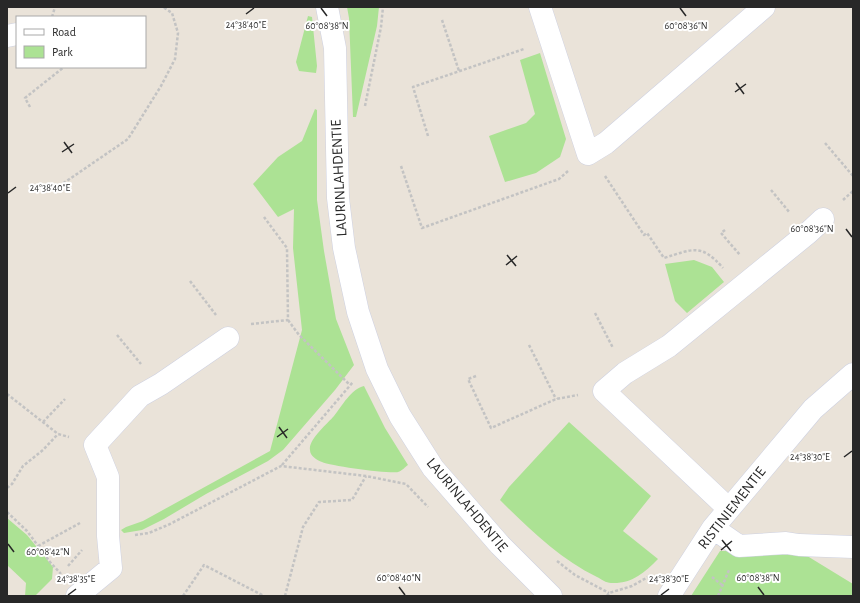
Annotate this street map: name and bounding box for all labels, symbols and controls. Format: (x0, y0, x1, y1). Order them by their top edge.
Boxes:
legend (16, 16, 146, 68)
text: 24°38'40"E (226, 20, 266, 30)
text: 60°08'38"N (305, 21, 349, 31)
text: 60°08'36"N (664, 21, 708, 31)
text: Road (52, 26, 76, 38)
text: Park (52, 46, 73, 58)
street label: LAURINLAHDENTIE (328, 119, 350, 237)
text: 24°38'40"E (30, 183, 70, 193)
text: 60°08'36"N (790, 224, 834, 234)
text: 24°38'30"E (790, 452, 830, 462)
street label: LAURINLAHDENTIE (424, 455, 510, 555)
street label: RISTINIEMENTIE (695, 464, 769, 552)
text: 60°08'42"N (26, 547, 70, 557)
text: 60°08'40"N (377, 573, 421, 583)
text: 60°08'38"N (736, 573, 780, 583)
text: 24°38'35"E (57, 574, 96, 584)
text: 24°38'30"E (649, 574, 689, 584)

